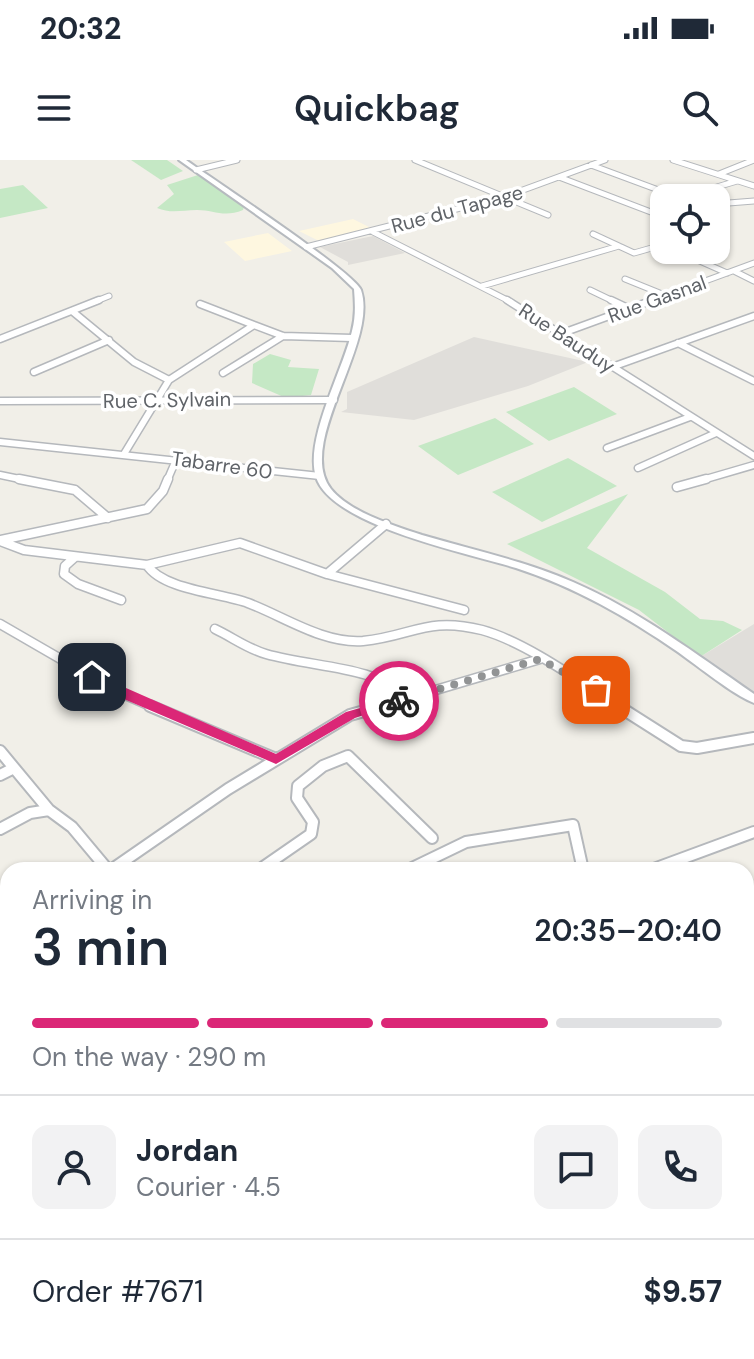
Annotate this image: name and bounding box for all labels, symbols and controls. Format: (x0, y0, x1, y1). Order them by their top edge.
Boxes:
text: 20:32 (40, 9, 121, 48)
text: Quickbag (294, 85, 460, 132)
icon: menu (32, 86, 76, 130)
icon: search (678, 86, 722, 130)
street label: Rue du Tapage (388, 179, 526, 239)
map controls (650, 184, 730, 264)
button: locate (650, 184, 730, 264)
street label: Rue Gasnal (604, 269, 710, 329)
street label: Rue Bauduy (514, 297, 620, 379)
street label: Rue C. Sylvain (103, 386, 231, 414)
street label: Tabarre 60 (170, 445, 274, 485)
pin (58, 643, 126, 711)
icon: home (70, 655, 114, 699)
pin (562, 656, 630, 724)
courier (359, 661, 439, 741)
icon: bag (574, 668, 618, 712)
icon: bike (377, 679, 421, 723)
text: Arriving in (32, 883, 152, 917)
text: 20:35–20:40 (534, 911, 722, 950)
text: 3 min (32, 913, 169, 981)
text: On the way · 290 m (32, 1040, 266, 1074)
button: person (32, 1125, 116, 1209)
button: chat (534, 1125, 618, 1209)
button: phone (638, 1125, 722, 1209)
text: Jordan (136, 1131, 238, 1170)
text: Courier · 4.5 (136, 1170, 281, 1204)
text: Order #7671 (32, 1272, 204, 1311)
text: $9.57 (644, 1272, 722, 1311)

